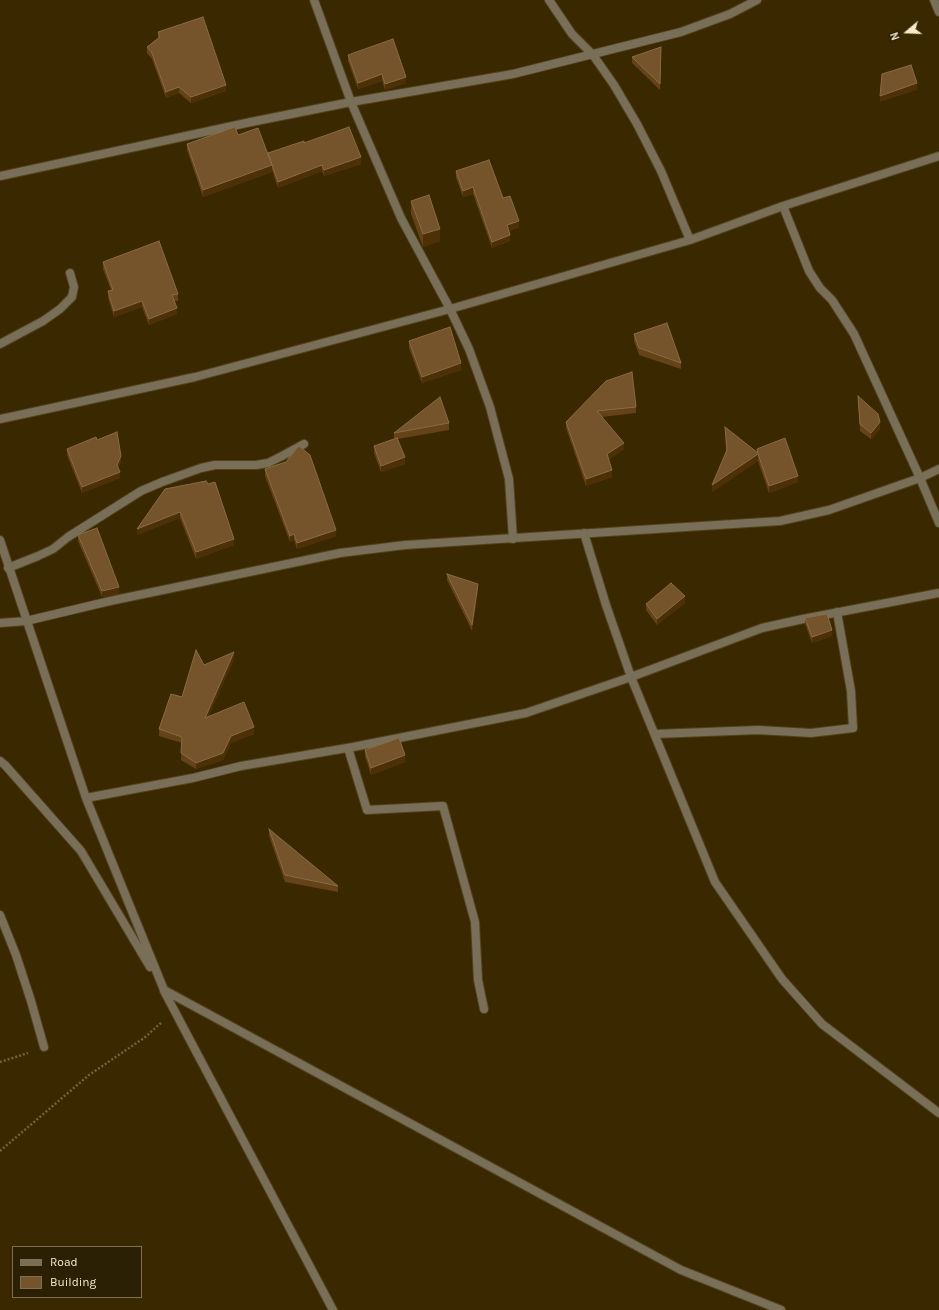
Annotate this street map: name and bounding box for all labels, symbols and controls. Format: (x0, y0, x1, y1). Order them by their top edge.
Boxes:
north arrow (887, 12, 927, 52)
text: N (888, 30, 903, 42)
legend (12, 1246, 142, 1298)
text: Road (50, 1255, 78, 1269)
text: Building (50, 1275, 96, 1289)

